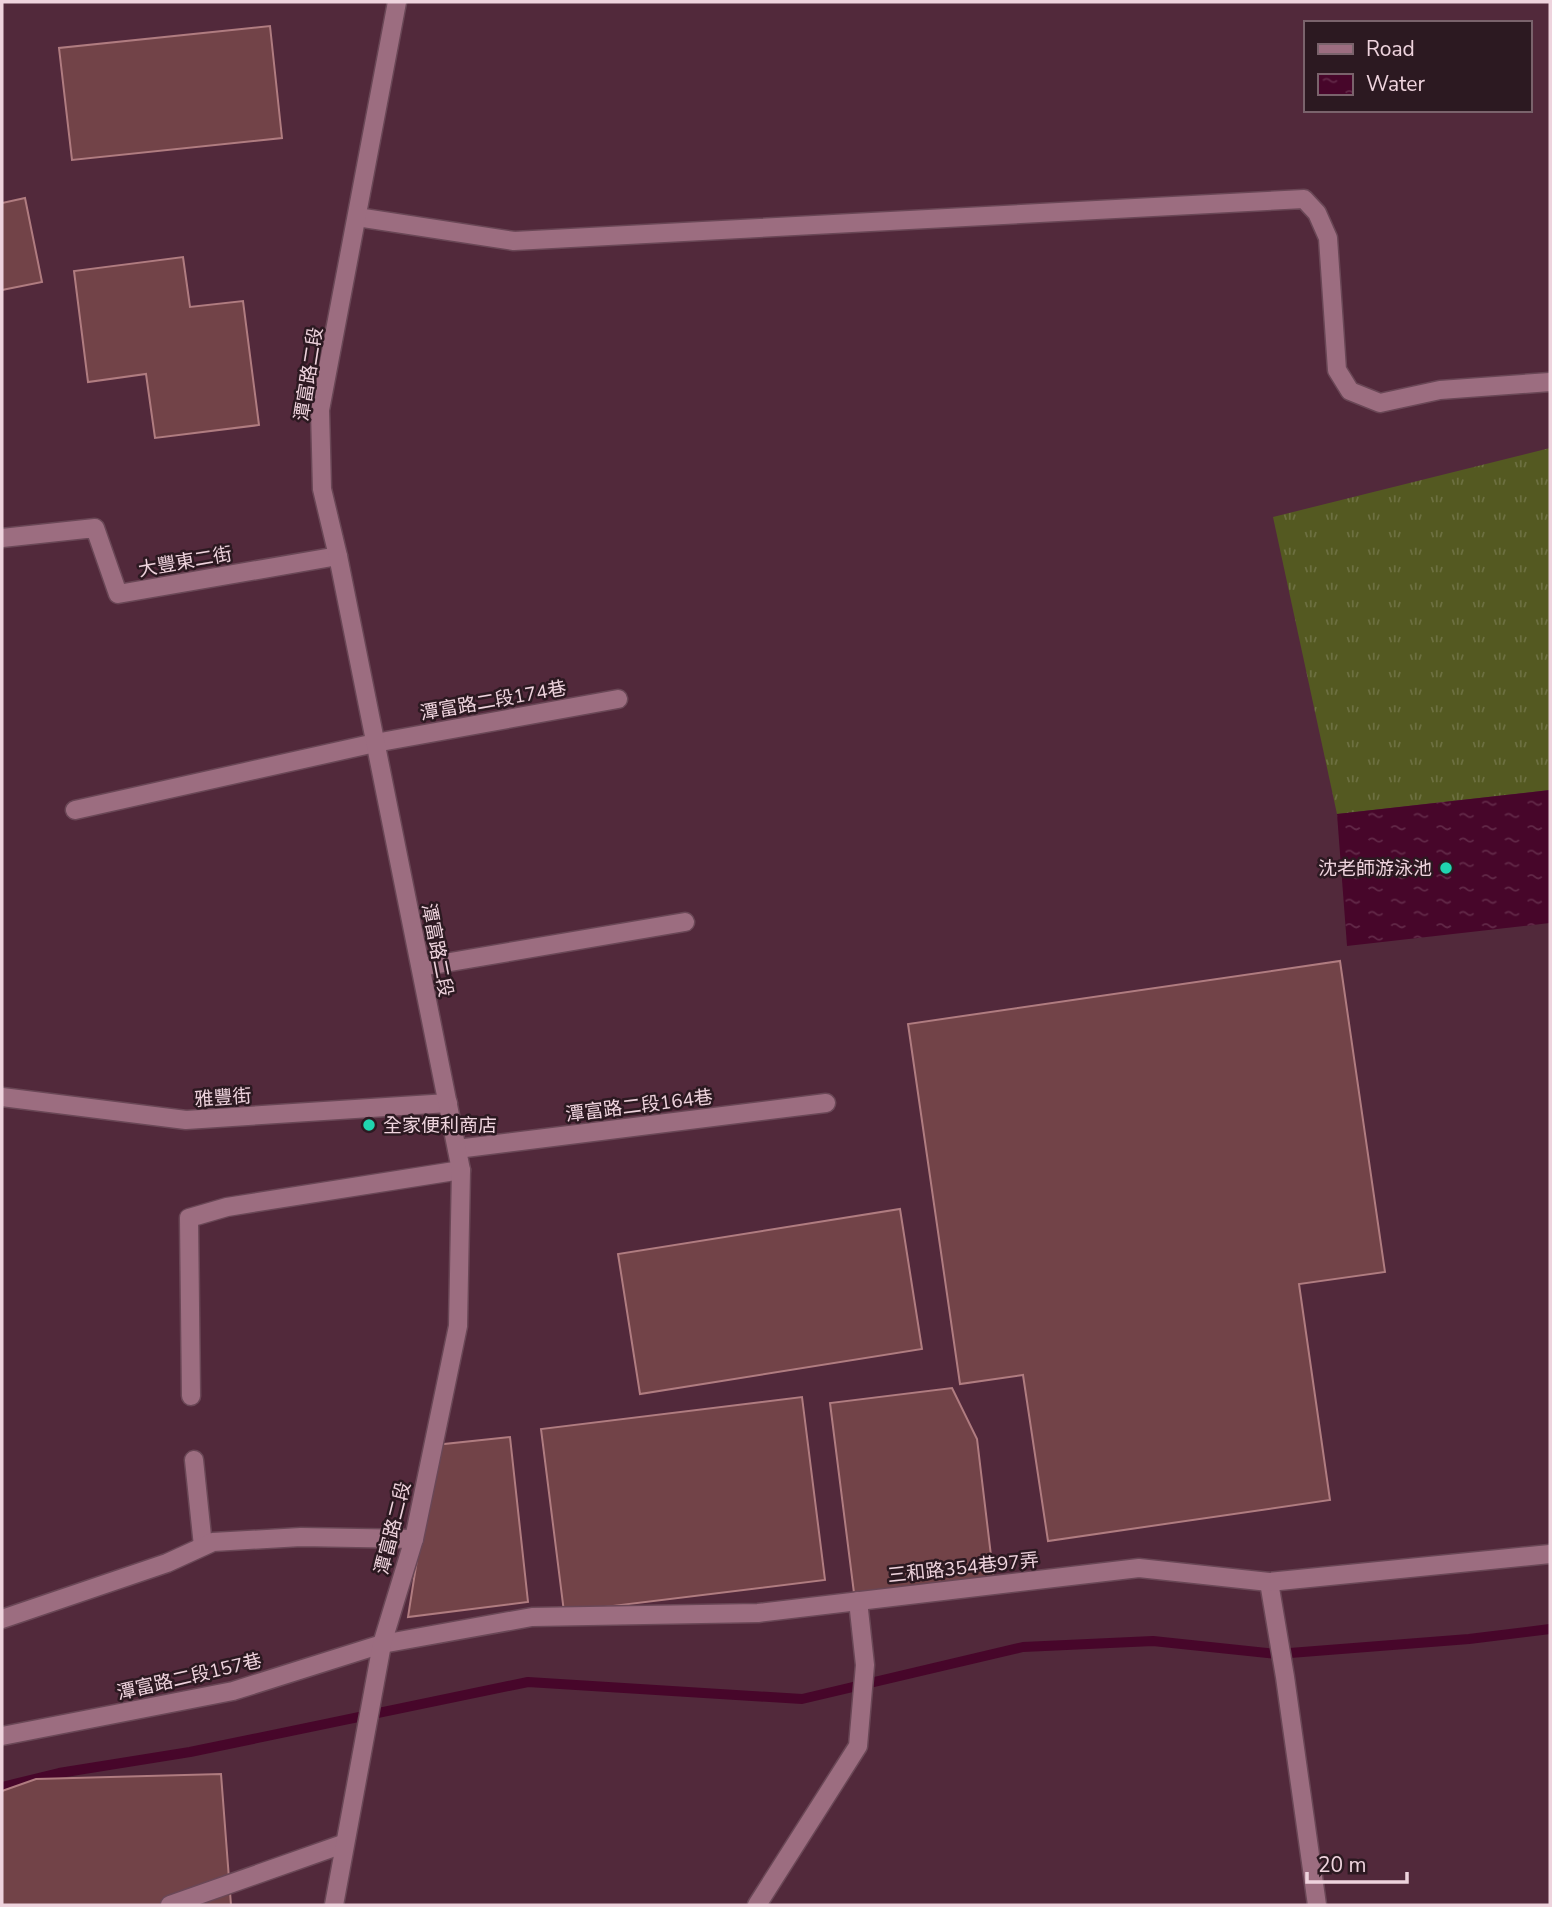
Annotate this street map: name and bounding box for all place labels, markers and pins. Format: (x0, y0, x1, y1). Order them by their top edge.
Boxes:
place label: 沈老師游泳池 (1318, 856, 1432, 882)
marker: 沈老師游泳池 (1438, 860, 1454, 876)
place label: 全家便利商店 (383, 1113, 497, 1139)
marker: 全家便利商店 (361, 1117, 377, 1133)

